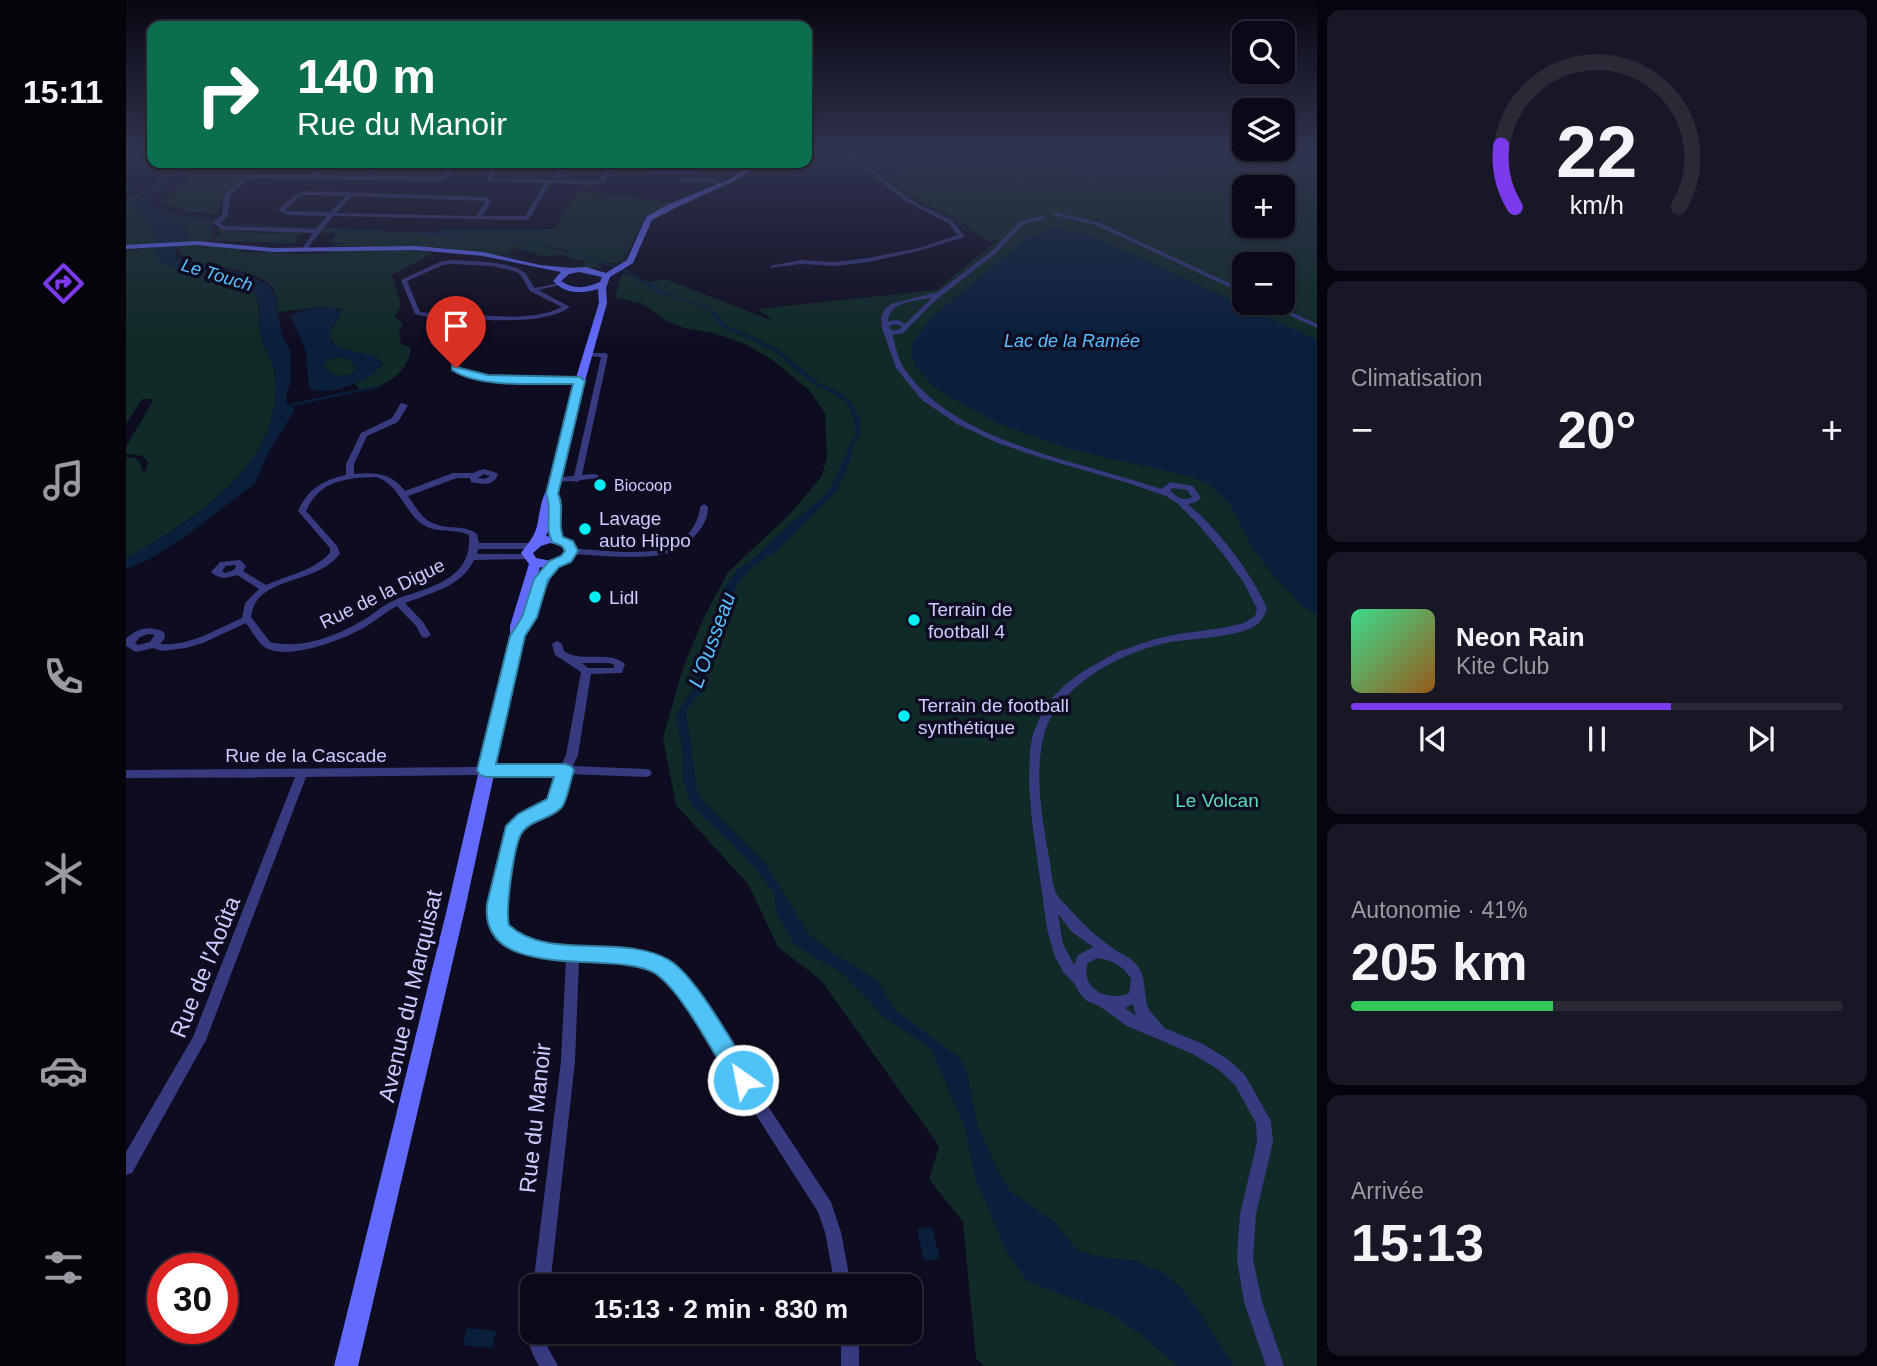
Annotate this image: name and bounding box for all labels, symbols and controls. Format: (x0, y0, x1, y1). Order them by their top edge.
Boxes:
map controls (1232, 21, 1295, 315)
button: search (1232, 21, 1295, 84)
icon: right (182, 49, 273, 140)
text: 140 m (297, 49, 436, 103)
text: 15:11 (23, 74, 103, 110)
button: layers (1232, 98, 1295, 161)
text: Rue du Manoir (297, 106, 507, 142)
text: 22 (1557, 111, 1637, 192)
button: + (1232, 175, 1295, 238)
text: km/h (1570, 190, 1624, 218)
button: − (1232, 252, 1295, 315)
water label: Le Touch (179, 255, 255, 295)
icon: directions (39, 259, 88, 308)
pin (426, 296, 486, 368)
icon: arrive (437, 307, 475, 345)
water label: Lac de la Ramée (1004, 331, 1140, 351)
text: Climatisation (1351, 365, 1483, 391)
text: 20° (1558, 401, 1636, 459)
text: − (1351, 409, 1373, 451)
text: + (1821, 409, 1843, 451)
icon: music (39, 456, 88, 505)
marker: Biocoop (592, 477, 608, 493)
place label: Biocoop (614, 477, 672, 494)
place label: Lavage auto Hippo (599, 508, 691, 551)
marker: Lavage auto Hippo (577, 521, 593, 537)
street label: Rue de la Digue (316, 554, 448, 633)
place label: Lidl (609, 587, 639, 608)
marker: Lidl (587, 589, 603, 605)
water label: L'Ousseau (684, 589, 740, 691)
place label: Terrain de football 4 (928, 599, 1013, 642)
marker: Terrain de football 4 (906, 612, 922, 628)
text: Neon Rain (1456, 622, 1585, 652)
icon: phone (39, 652, 88, 701)
text: Kite Club (1456, 653, 1549, 679)
place label: Terrain de football synthétique (918, 695, 1069, 738)
marker: Terrain de football synthétique (896, 708, 912, 724)
icon: previous (1414, 720, 1452, 758)
icon: pause (1578, 720, 1616, 758)
icon: next (1742, 720, 1780, 758)
street label: Rue de la Cascade (225, 745, 387, 766)
park label: Le Volcan (1175, 790, 1259, 811)
icon: climate (39, 849, 88, 898)
street label: Avenue du Marquisat (373, 887, 447, 1105)
street label: Rue de l'Aoûta (165, 892, 245, 1041)
text: Autonomie · 41% (1351, 897, 1527, 923)
text: 205 km (1351, 933, 1527, 991)
street label: Rue du Manoir (514, 1041, 556, 1194)
position arrow (706, 1043, 780, 1117)
icon: car (39, 1046, 88, 1095)
text: Arrivée (1351, 1178, 1424, 1204)
text: 15:13 (1351, 1214, 1484, 1272)
icon: filters (39, 1243, 88, 1292)
speed limit sign: 30 (147, 1253, 238, 1344)
text: 15:13 · 2 min · 830 m (594, 1294, 848, 1324)

